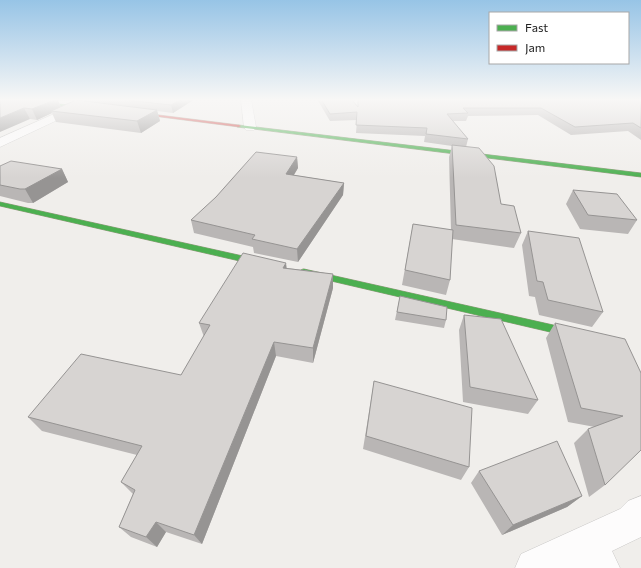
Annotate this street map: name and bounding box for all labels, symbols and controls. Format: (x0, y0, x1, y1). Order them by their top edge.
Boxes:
legend (489, 12, 629, 64)
text: Fast (525, 20, 548, 34)
text: Jam (525, 40, 545, 55)

